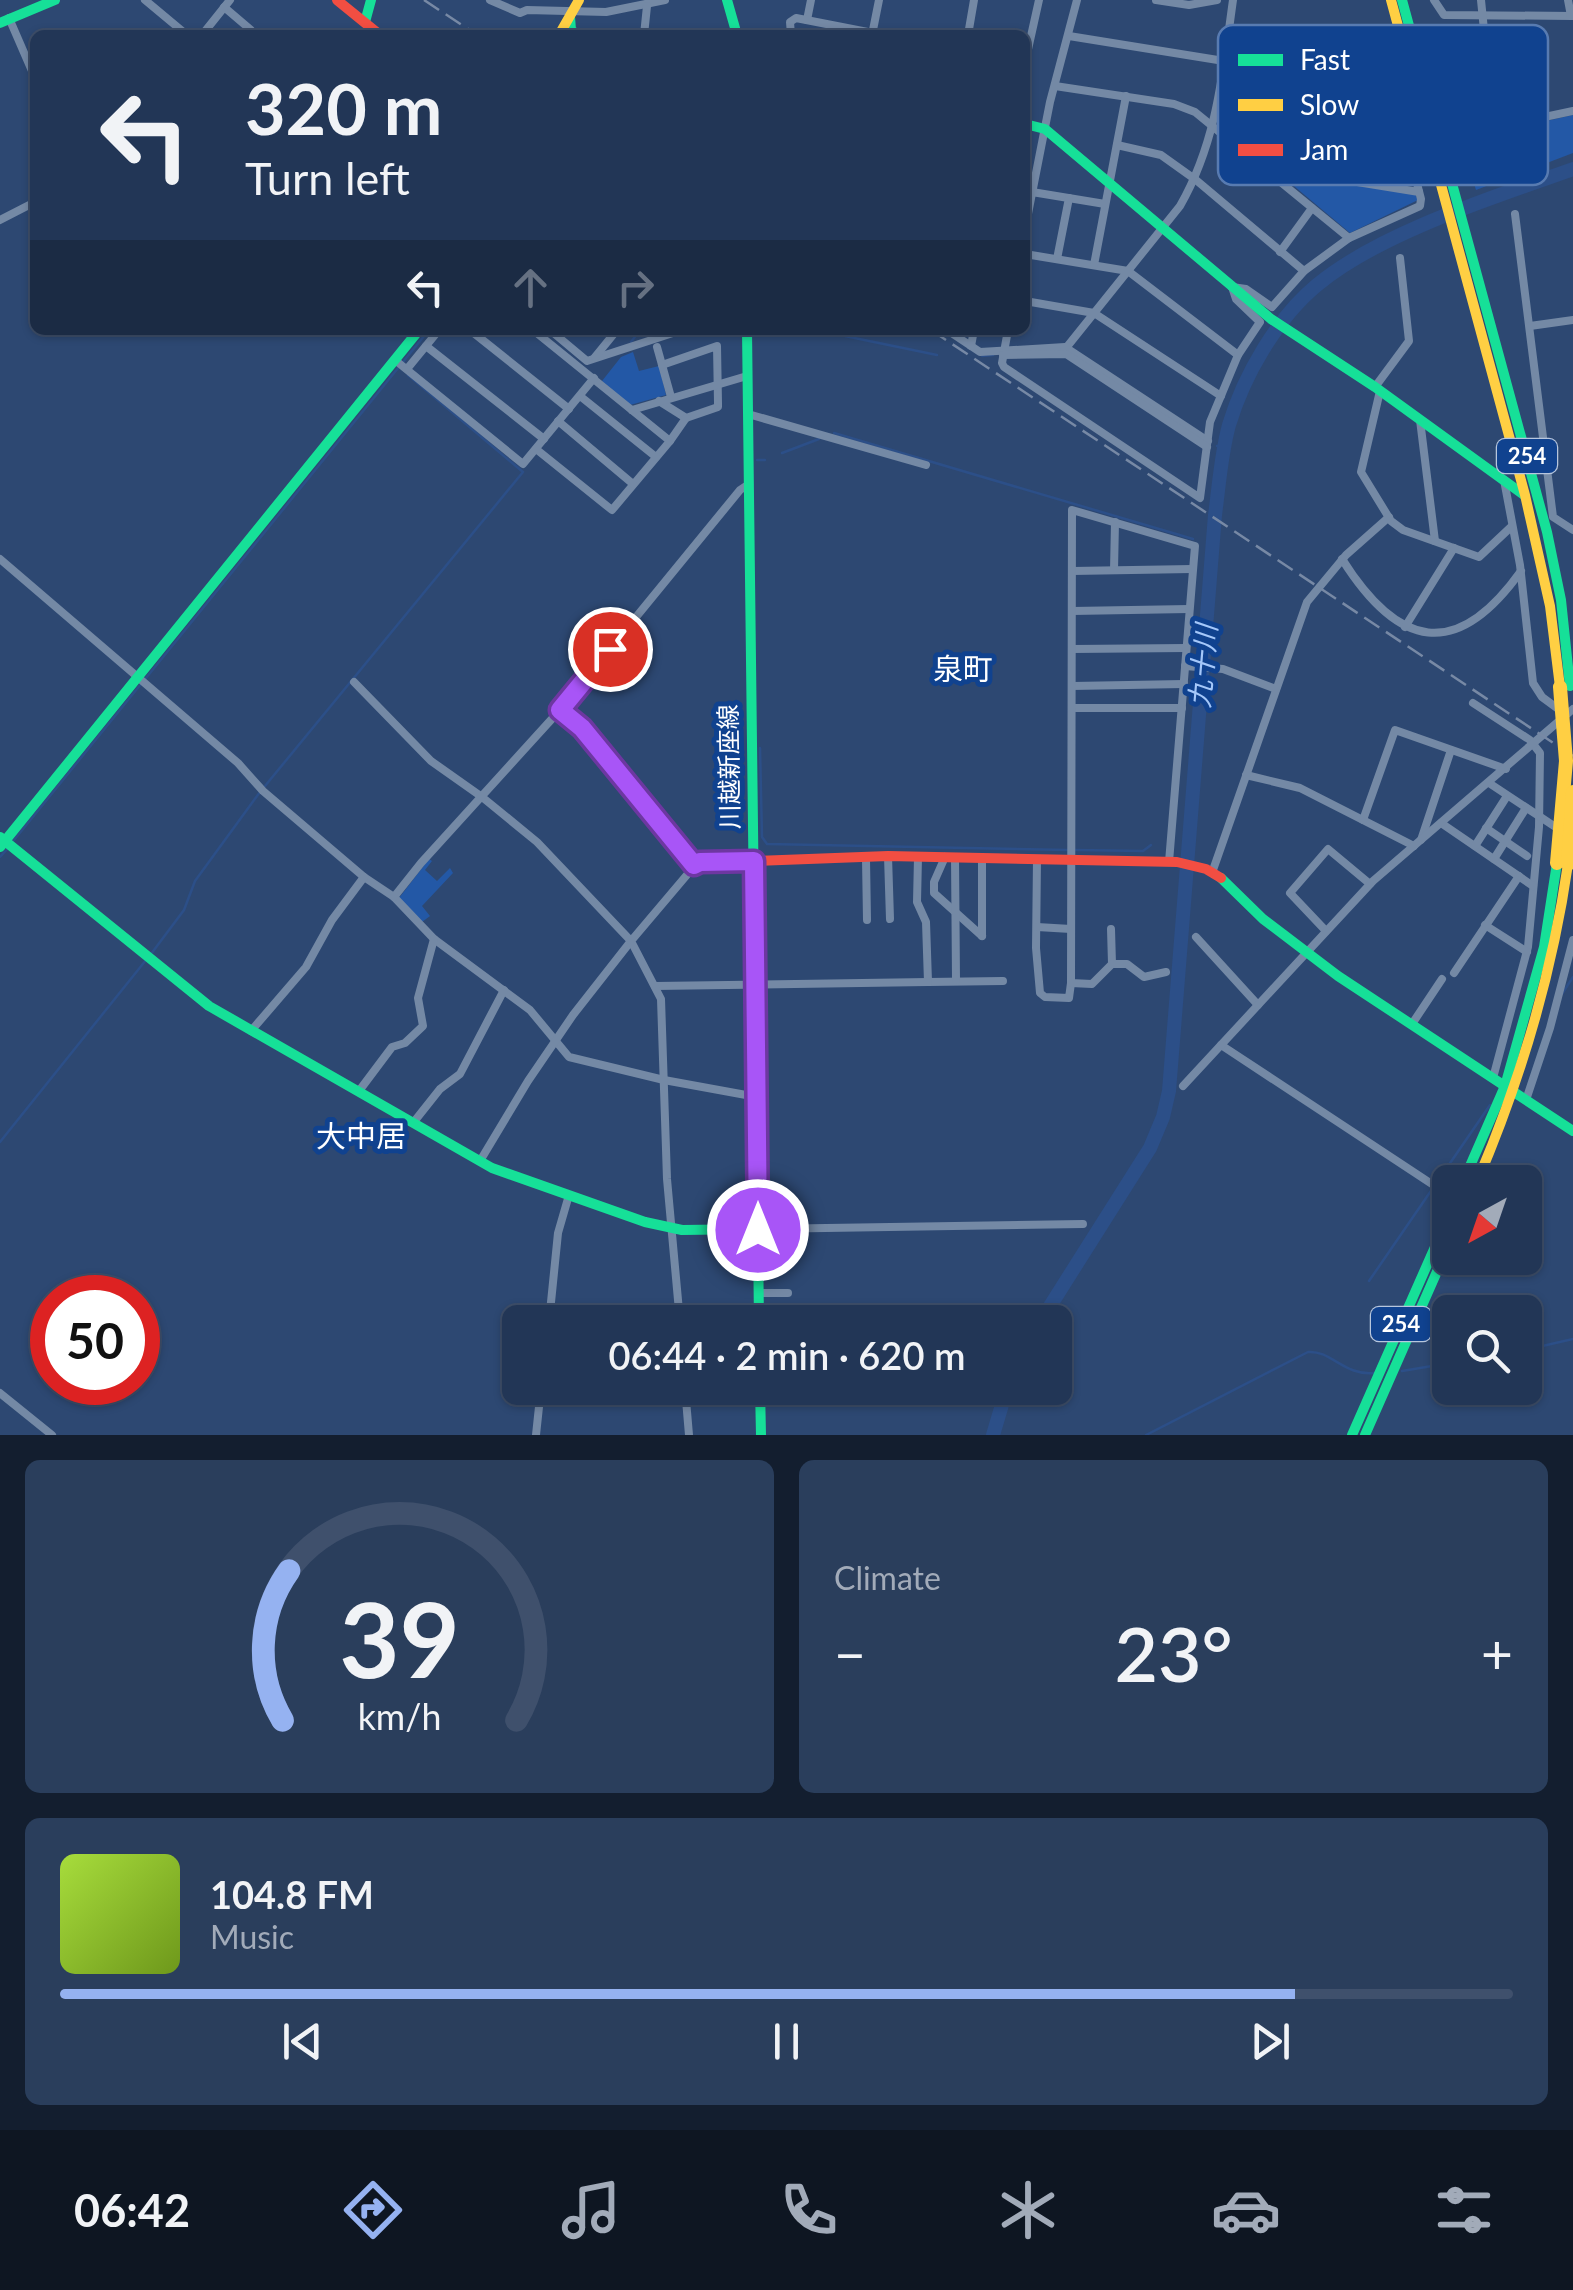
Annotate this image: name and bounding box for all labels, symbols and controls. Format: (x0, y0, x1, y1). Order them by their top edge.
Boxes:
legend (1218, 25, 1548, 185)
text: Fast (1300, 42, 1350, 76)
text: 320 m (245, 66, 442, 150)
icon: left (80, 70, 210, 200)
text: Slow (1300, 87, 1359, 121)
text: Jam (1300, 132, 1348, 166)
text: Turn left (245, 151, 410, 205)
icon: left (398, 260, 453, 315)
icon: ahead (503, 260, 558, 315)
icon: right (608, 260, 663, 315)
road number: 254 (1497, 439, 1557, 473)
pin (568, 607, 653, 692)
water label: 九十川 (1181, 620, 1223, 709)
icon: arrive (583, 622, 638, 677)
district label: 泉町 (933, 650, 993, 686)
street label: 川越新座線 (712, 704, 744, 830)
district label: 大中居 (316, 1117, 406, 1153)
north arrow (1432, 1165, 1542, 1275)
map controls (1432, 1165, 1542, 1405)
position arrow (706, 1178, 810, 1282)
speed limit sign: 50 (30, 1275, 160, 1405)
button: search (1432, 1295, 1542, 1405)
road number: 254 (1371, 1307, 1431, 1341)
text: 06:44 · 2 min · 620 m (609, 1332, 965, 1378)
text: Climate (834, 1558, 941, 1597)
text: 39 (339, 1575, 460, 1700)
text: 23° (1114, 1608, 1233, 1698)
text: − (834, 1620, 866, 1686)
text: + (1481, 1620, 1513, 1686)
text: km/h (358, 1695, 441, 1738)
text: 104.8 FM (210, 1871, 374, 1917)
text: Music (210, 1917, 294, 1956)
icon: previous (275, 2014, 330, 2069)
icon: pause (759, 2014, 814, 2069)
icon: next (1243, 2014, 1298, 2069)
icon: directions (338, 2175, 408, 2245)
icon: music (556, 2175, 626, 2245)
icon: phone (774, 2175, 844, 2245)
icon: climate (993, 2175, 1063, 2245)
icon: car (1211, 2175, 1281, 2245)
icon: filters (1429, 2175, 1499, 2245)
text: 06:42 (74, 2183, 190, 2237)

